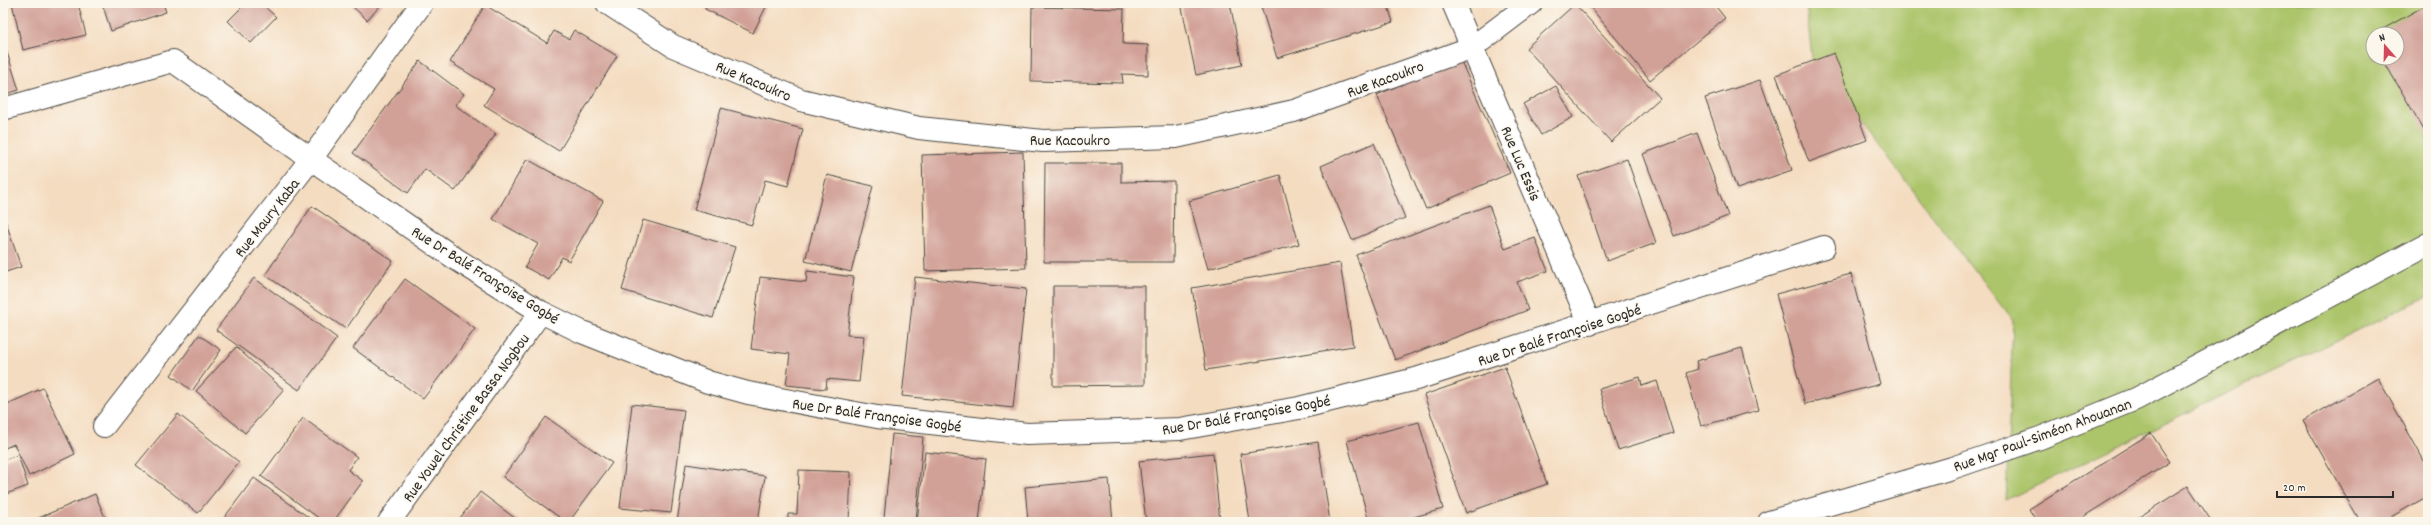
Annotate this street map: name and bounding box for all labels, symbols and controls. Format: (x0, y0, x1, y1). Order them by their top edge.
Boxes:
north arrow (2365, 26, 2405, 66)
text: N (2377, 30, 2388, 47)
street label: Rue Kacoukro (712, 56, 795, 109)
street label: Rue Kacoukro (1344, 56, 1428, 105)
street label: Rue Luc Essis (1494, 123, 1546, 205)
street label: Rue Kacoukro (1030, 130, 1110, 153)
street label: Rue Maury Kaba (230, 174, 306, 263)
street label: Rue Dr Balé Françoise Gogbé (406, 221, 563, 331)
street label: Rue Dr Balé Françoise Gogbé (1475, 299, 1645, 374)
street label: Rue Yowel Christine Bassa Nogbou (398, 329, 536, 508)
street label: Rue Dr Balé Françoise Gogbé (1160, 390, 1333, 443)
street label: Rue Dr Balé Françoise Gogbé (791, 393, 963, 440)
street label: Rue Mgr Paul-Siméon Ahouanan (1950, 393, 2135, 479)
scale bar (2277, 473, 2393, 499)
text: 20 m (2283, 480, 2306, 497)

